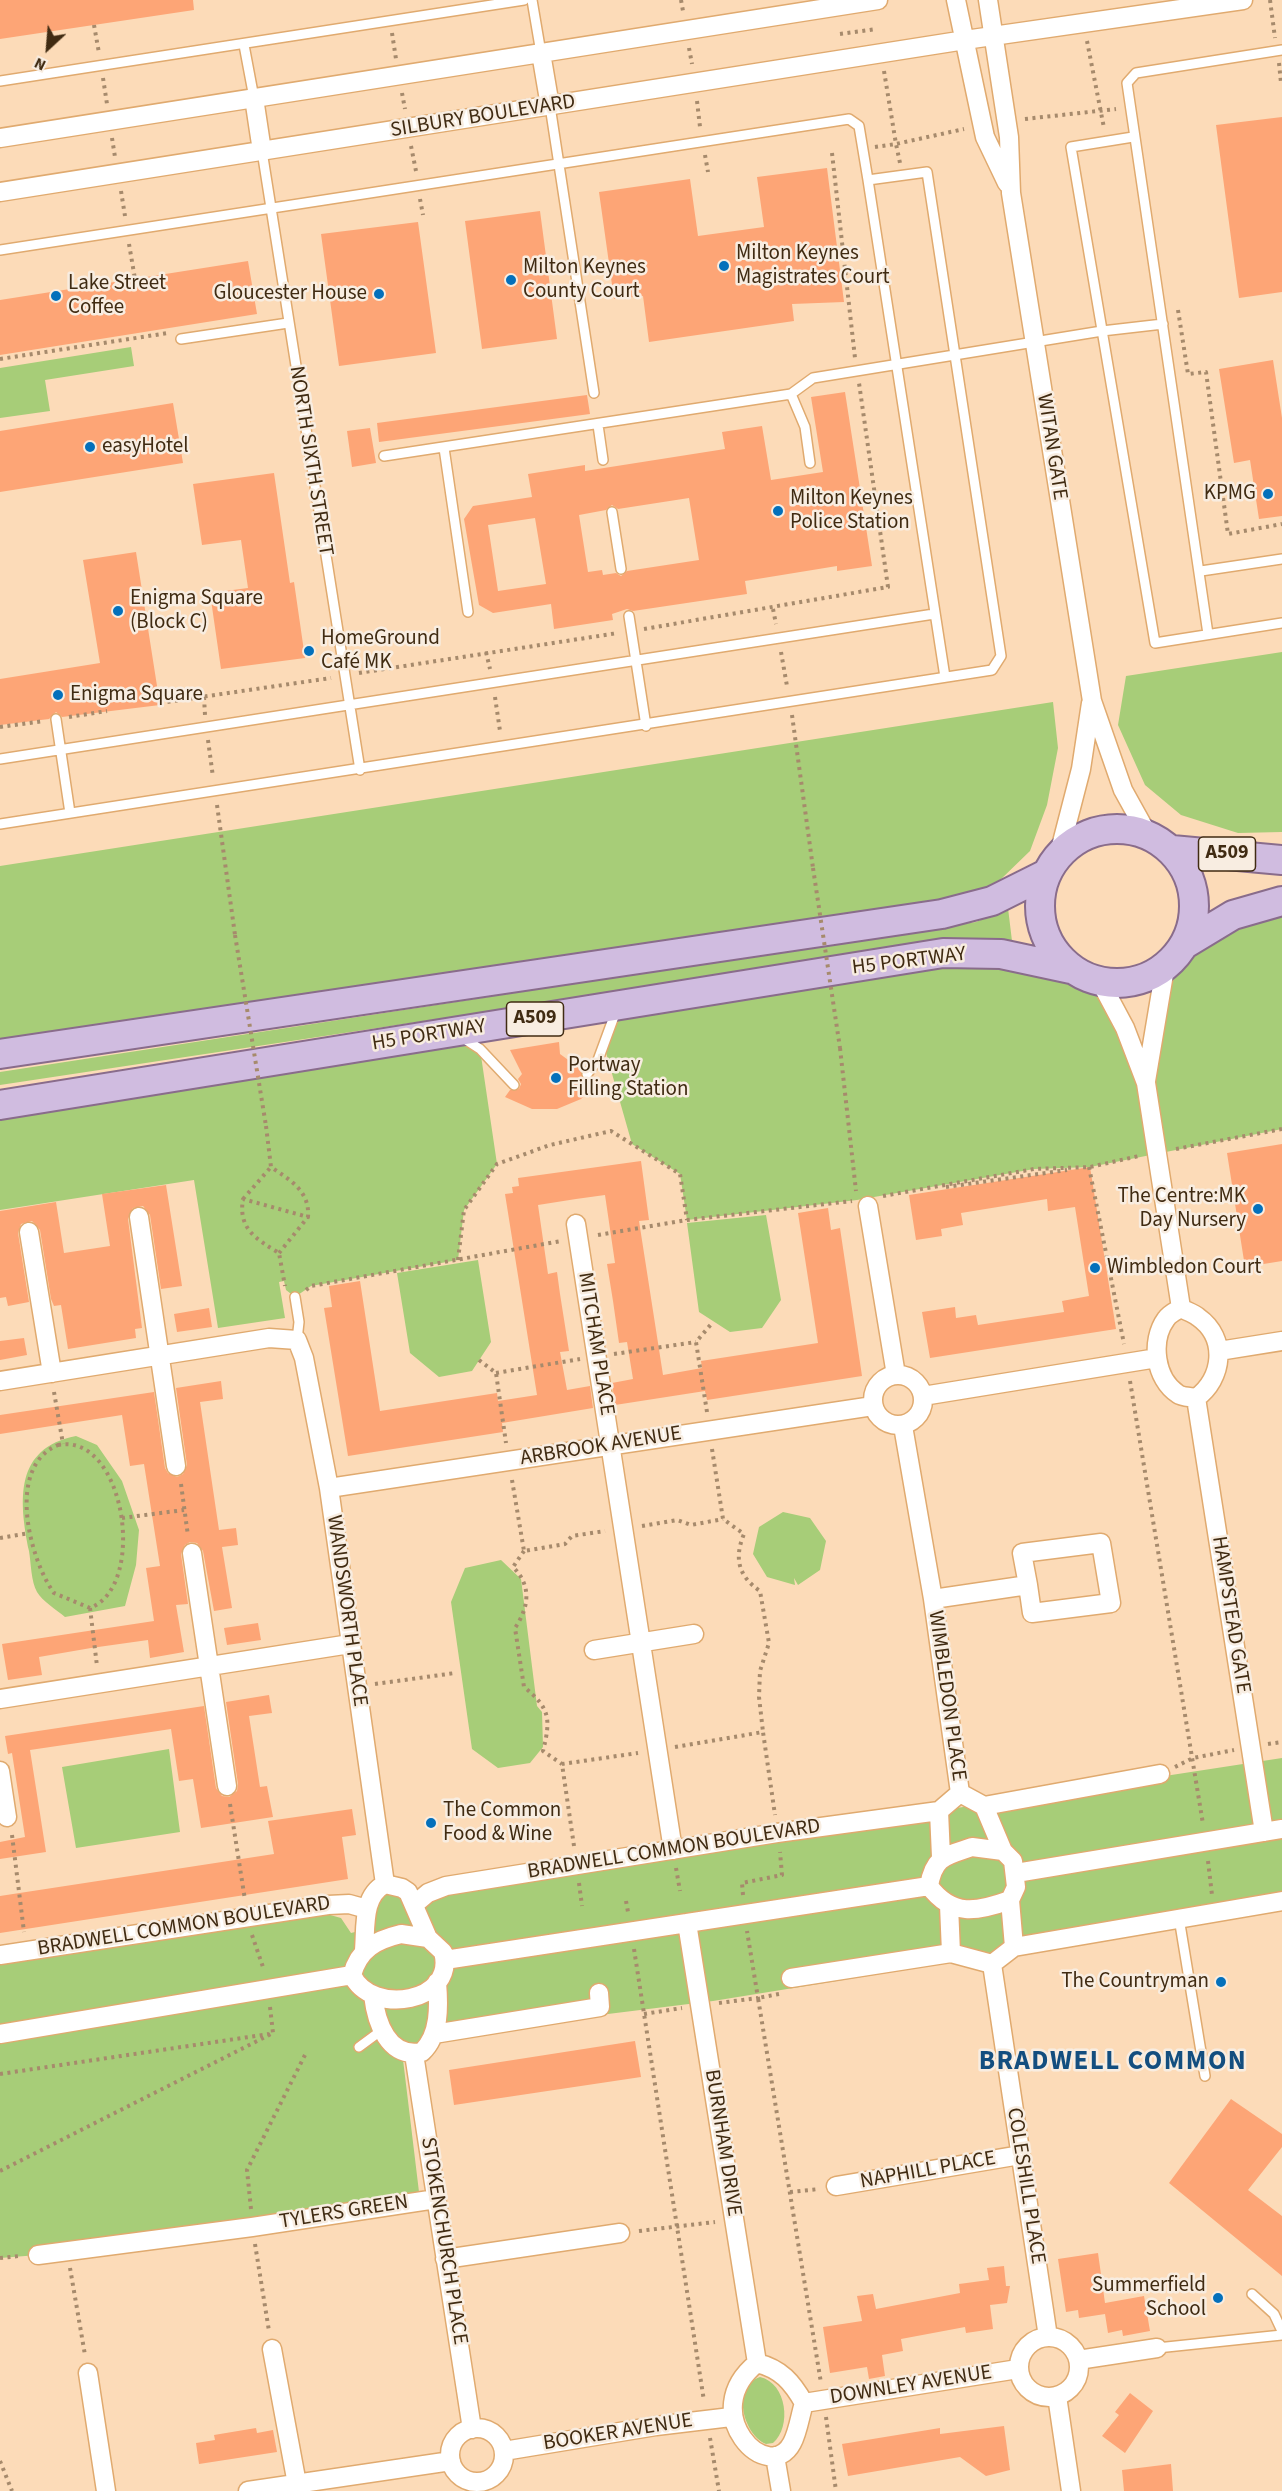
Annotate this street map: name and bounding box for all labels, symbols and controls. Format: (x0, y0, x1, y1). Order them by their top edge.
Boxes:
north arrow (18, 18, 78, 78)
text: N (31, 52, 50, 76)
street label: SILBURY BOULEVARD (389, 90, 577, 144)
place label: Milton Keynes Magistrates Court (736, 241, 890, 291)
place label: Milton Keynes County Court (523, 255, 646, 305)
marker: Milton Keynes Magistrates Court (717, 259, 731, 273)
place label: Lake Street Coffee (68, 271, 166, 321)
marker: Milton Keynes County Court (504, 273, 518, 287)
place label: Gloucester House (214, 281, 367, 307)
marker: Gloucester House (372, 287, 386, 301)
marker: Lake Street Coffee (49, 289, 63, 303)
street label: NORTH SIXTH STREET (283, 364, 337, 558)
street label: WITAN GATE (1030, 392, 1072, 502)
place label: easyHotel (102, 434, 189, 460)
marker: easyHotel (83, 440, 97, 454)
place label: KPMG (1204, 481, 1256, 507)
place label: Milton Keynes Police Station (790, 486, 913, 536)
marker: KPMG (1261, 487, 1275, 501)
marker: Milton Keynes Police Station (771, 504, 785, 518)
place label: Enigma Square (Block C) (130, 586, 263, 636)
marker: Enigma Square (Block C) (111, 604, 125, 618)
place label: HomeGround Café MK (321, 626, 440, 676)
marker: HomeGround Café MK (302, 644, 316, 658)
place label: Enigma Square (70, 682, 203, 708)
marker: Enigma Square (51, 688, 65, 702)
road number: A509 (1198, 837, 1256, 871)
street label: H5 PORTWAY (851, 943, 967, 981)
road number: A509 (506, 1002, 564, 1036)
street label: H5 PORTWAY (370, 1015, 488, 1057)
place label: Portway Filling Station (568, 1053, 688, 1103)
marker: Portway Filling Station (549, 1071, 563, 1085)
place label: The Centre:MK Day Nursery (1118, 1184, 1246, 1234)
marker: The Centre:MK Day Nursery (1251, 1202, 1265, 1216)
place label: Wimbledon Court (1107, 1255, 1261, 1281)
marker: Wimbledon Court (1088, 1261, 1102, 1275)
street label: MITCHAM PLACE (571, 1271, 619, 1417)
street label: ARBROOK AVENUE (518, 1422, 684, 1472)
street label: WANDSWORTH PLACE (320, 1514, 372, 1708)
street label: HAMPSTEAD GATE (1205, 1534, 1255, 1696)
street label: WIMBLEDON PLACE (922, 1609, 970, 1783)
place label: The Common Food & Wine (443, 1798, 561, 1848)
street label: BRADWELL COMMON BOULEVARD (526, 1814, 822, 1886)
marker: The Common Food & Wine (424, 1816, 438, 1830)
street label: BRADWELL COMMON BOULEVARD (36, 1891, 332, 1963)
place label: The Countryman (1061, 1969, 1209, 1995)
marker: The Countryman (1214, 1975, 1228, 1989)
district label: BRADWELL COMMON (979, 2047, 1247, 2079)
street label: BURNHAM DRIVE (698, 2068, 746, 2218)
street label: COLESHILL PLACE (1000, 2106, 1050, 2266)
street label: STOKENCHURCH PLACE (414, 2135, 472, 2347)
street label: NAPHILL PLACE (858, 2147, 998, 2195)
street label: TYLERS GREEN (278, 2190, 410, 2236)
place label: Summerfield School (1092, 2273, 1206, 2323)
marker: Summerfield School (1211, 2291, 1225, 2305)
street label: DOWNLEY AVENUE (828, 2361, 994, 2411)
street label: BOOKER AVENUE (542, 2409, 694, 2457)

